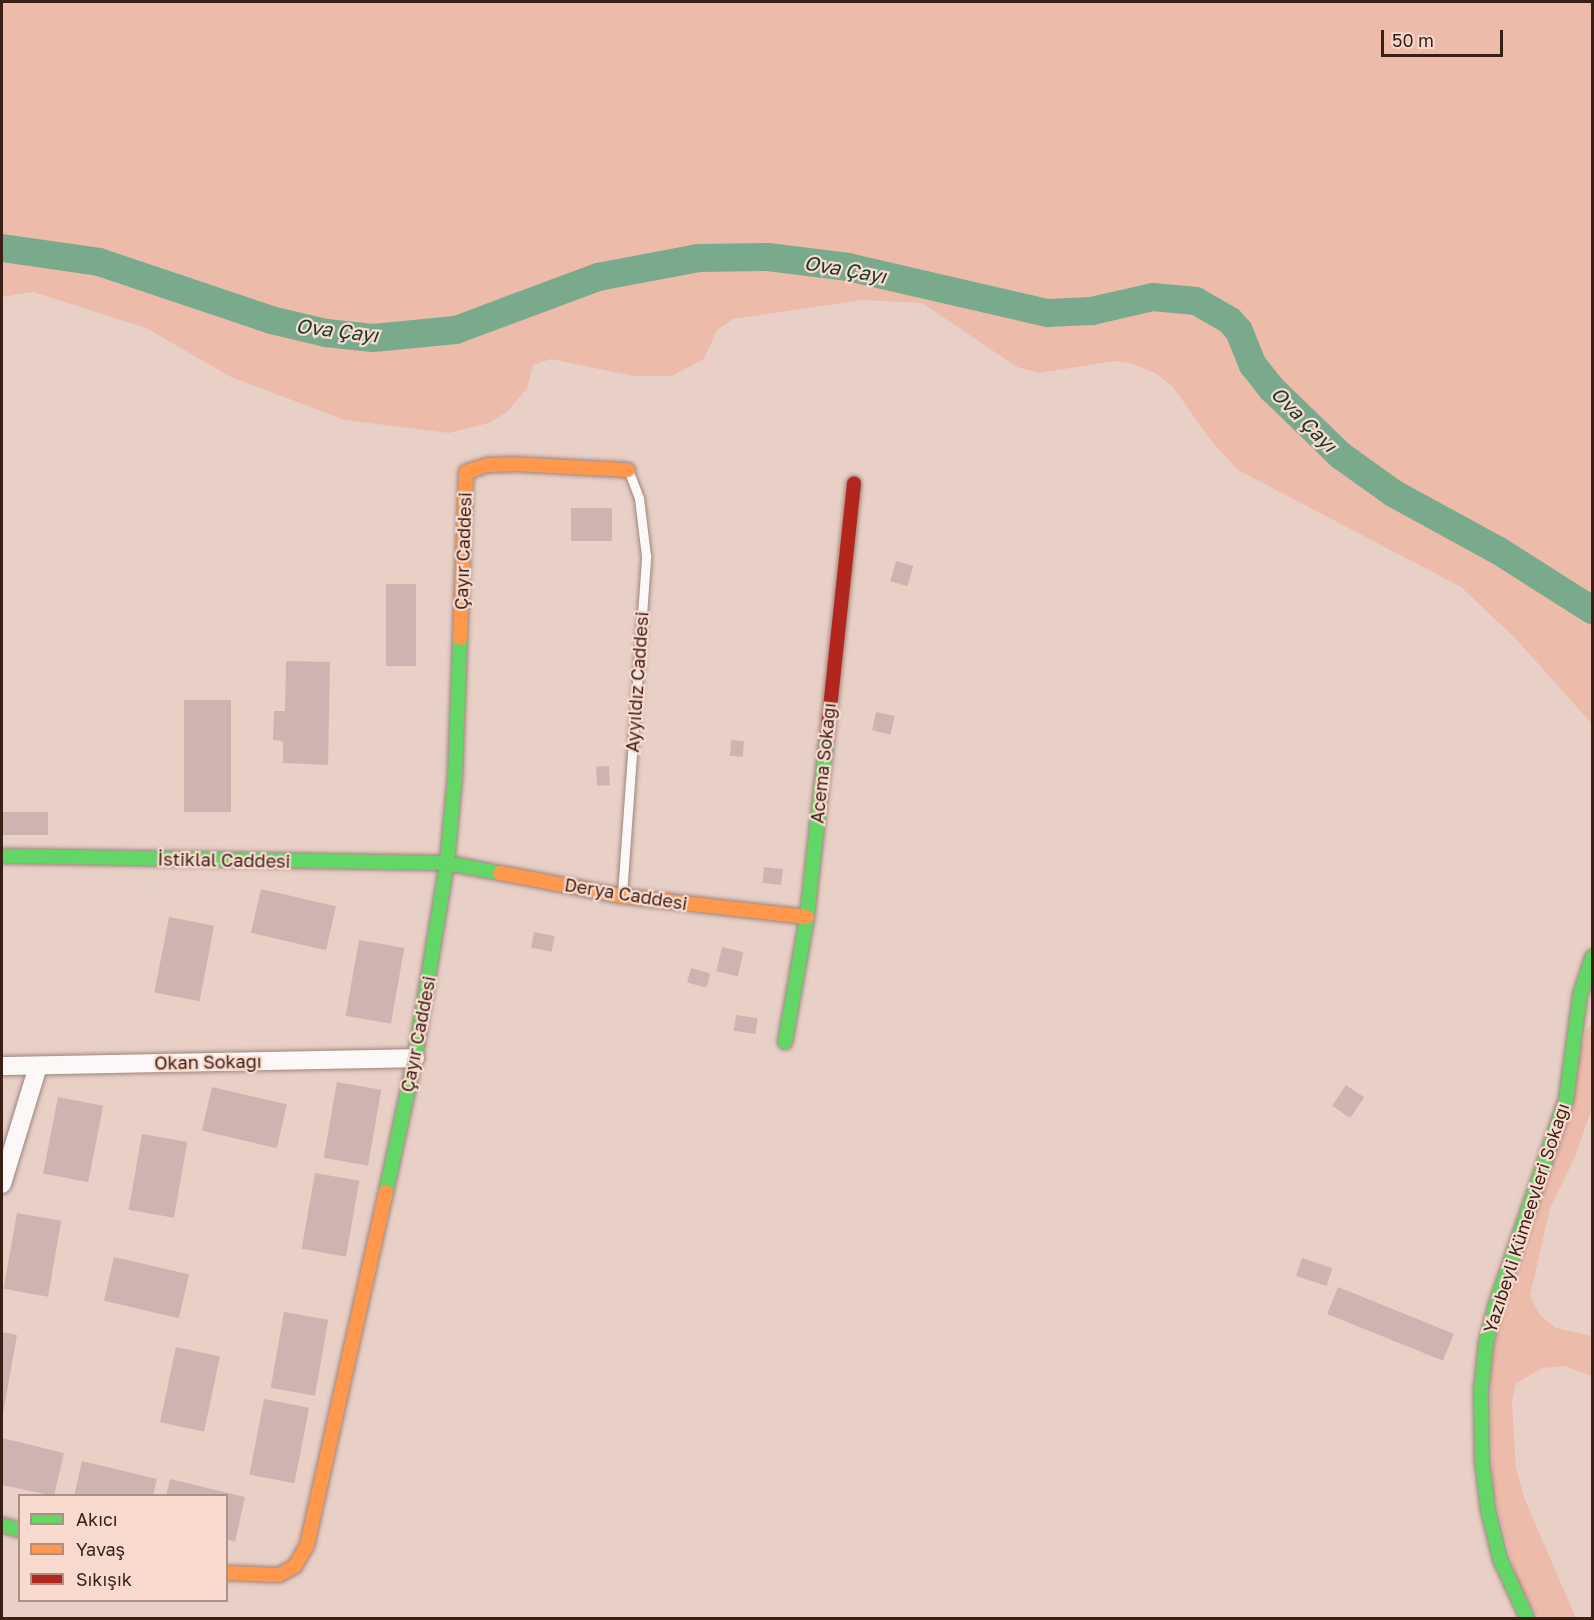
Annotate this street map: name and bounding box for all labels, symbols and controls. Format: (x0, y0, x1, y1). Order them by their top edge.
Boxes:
scale bar (1384, 18, 1506, 56)
text: 50 m (1392, 29, 1434, 51)
water label: Ova Çayı (802, 250, 888, 288)
water label: Ova Çayı (294, 313, 380, 347)
water label: Ova Çayı (1266, 381, 1342, 457)
street label: Çayır Caddesi (450, 492, 476, 610)
street label: Ayyıldız Caddesi (621, 611, 653, 753)
street label: Acema Sokağı (806, 702, 840, 824)
street label: İstiklal Caddesi (157, 848, 291, 872)
street label: Derya Caddesi (563, 874, 689, 914)
street label: Çayır Caddesi (396, 974, 440, 1094)
street label: Okan Sokağı (154, 1050, 262, 1074)
street label: Yazıbeyli Kümeevleri Sokağı (1479, 1100, 1573, 1336)
legend (18, 1494, 228, 1602)
text: Akıcı (76, 1508, 118, 1530)
text: Yavaş (76, 1538, 125, 1560)
text: Sıkışık (76, 1568, 132, 1590)

